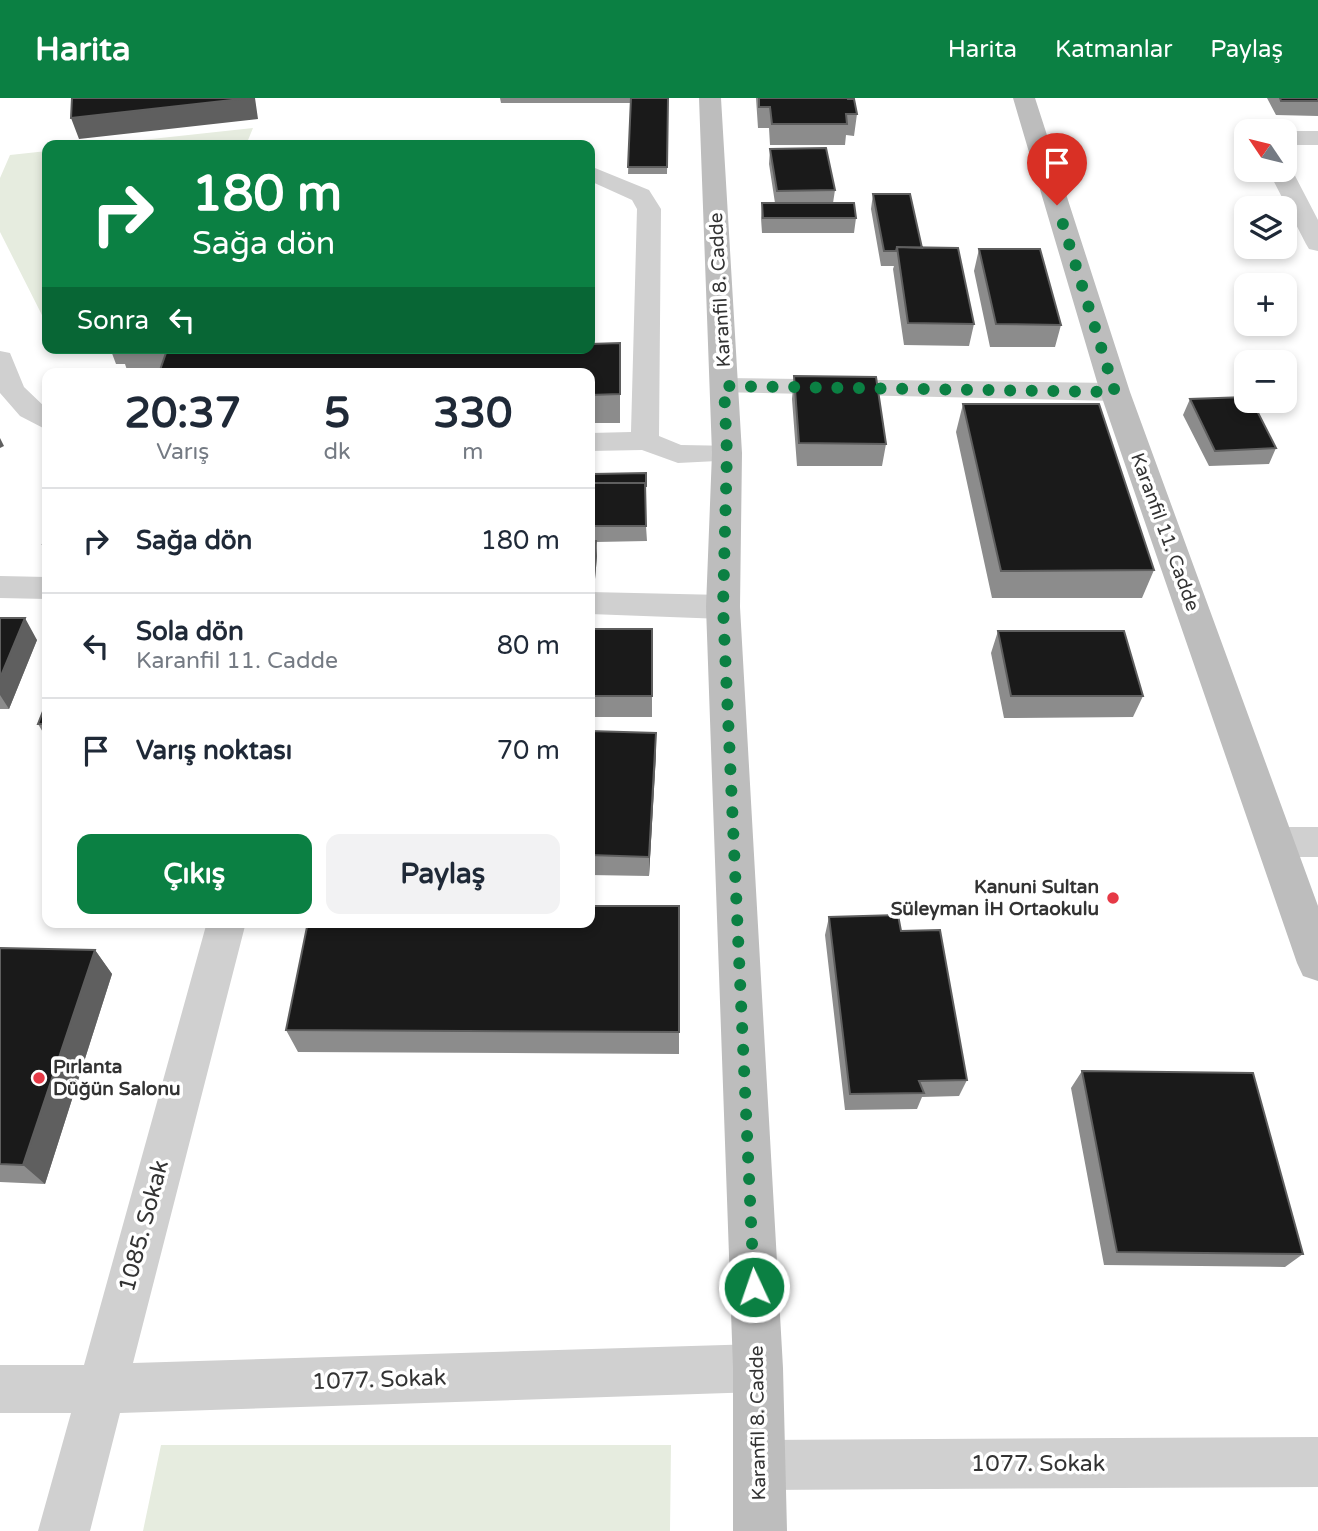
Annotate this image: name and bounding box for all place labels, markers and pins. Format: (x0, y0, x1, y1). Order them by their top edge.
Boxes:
pin (1027, 133, 1087, 205)
place label: Kanuni Sultan Süleyman İH Ortaokulu (891, 876, 1099, 921)
marker: Kanuni Sultan Süleyman İH Ortaokulu (1105, 890, 1121, 906)
place label: Pırlanta Düğün Salonu (53, 1056, 181, 1101)
marker: Pırlanta Düğün Salonu (31, 1070, 47, 1086)

